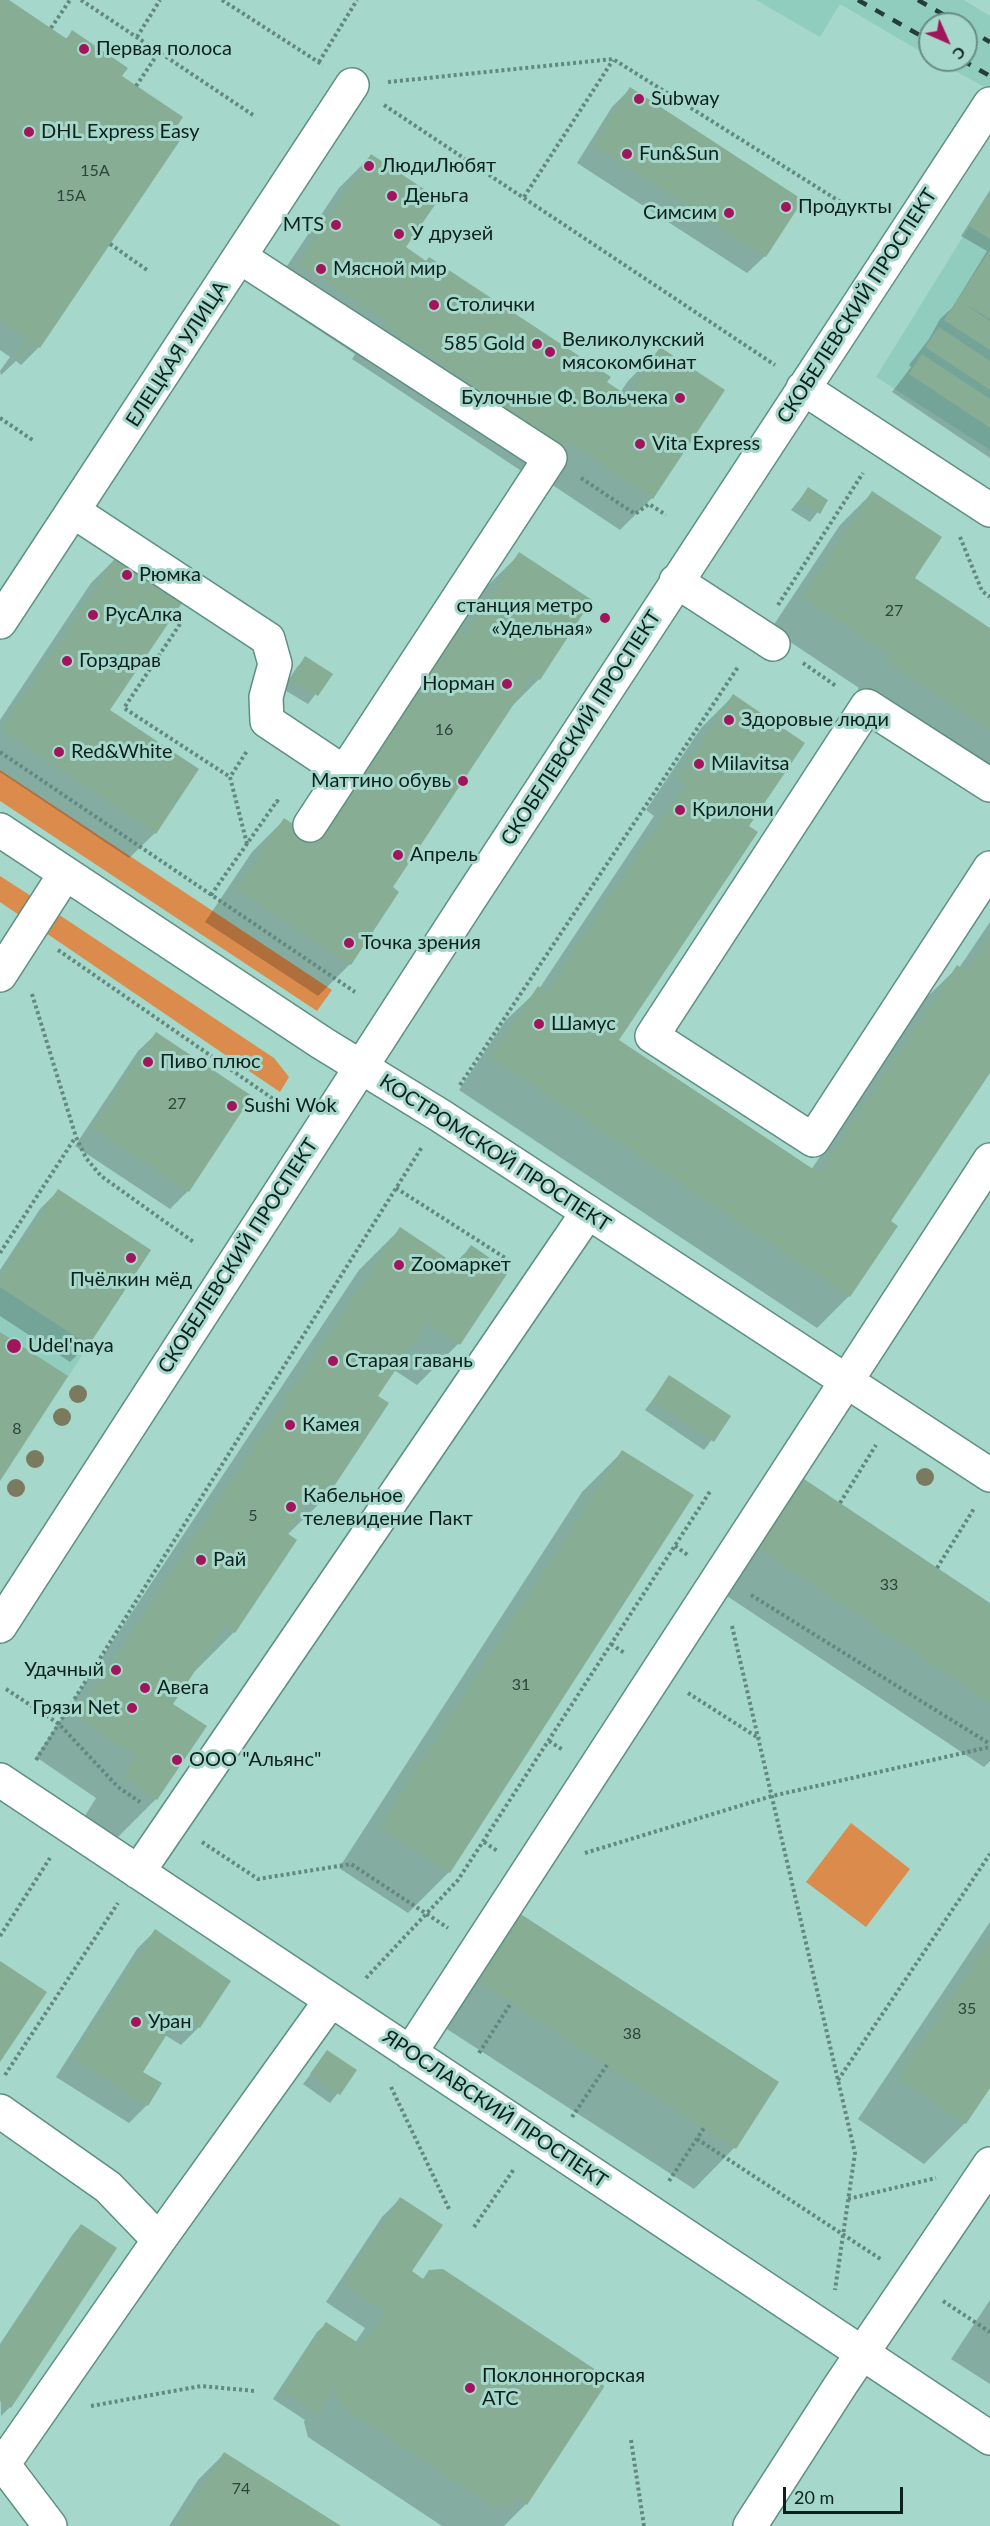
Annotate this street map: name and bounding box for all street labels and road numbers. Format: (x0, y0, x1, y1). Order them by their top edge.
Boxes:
street label: СКОБЕЛЕВСКИЙ ПРОСПЕКТ (772, 184, 942, 428)
street label: ЕЛЕЦКАЯ УЛИЦА (121, 277, 233, 431)
street label: СКОБЕЛЕВСКИЙ ПРОСПЕКТ (496, 606, 666, 850)
street label: КОСТРОМСКОЙ ПРОСПЕКТ (375, 1069, 615, 1237)
street label: СКОБЕЛЕВСКИЙ ПРОСПЕКТ (153, 1134, 323, 1378)
street label: ЯРОСЛАВСКИЙ ПРОСПЕКТ (378, 2025, 612, 2193)

